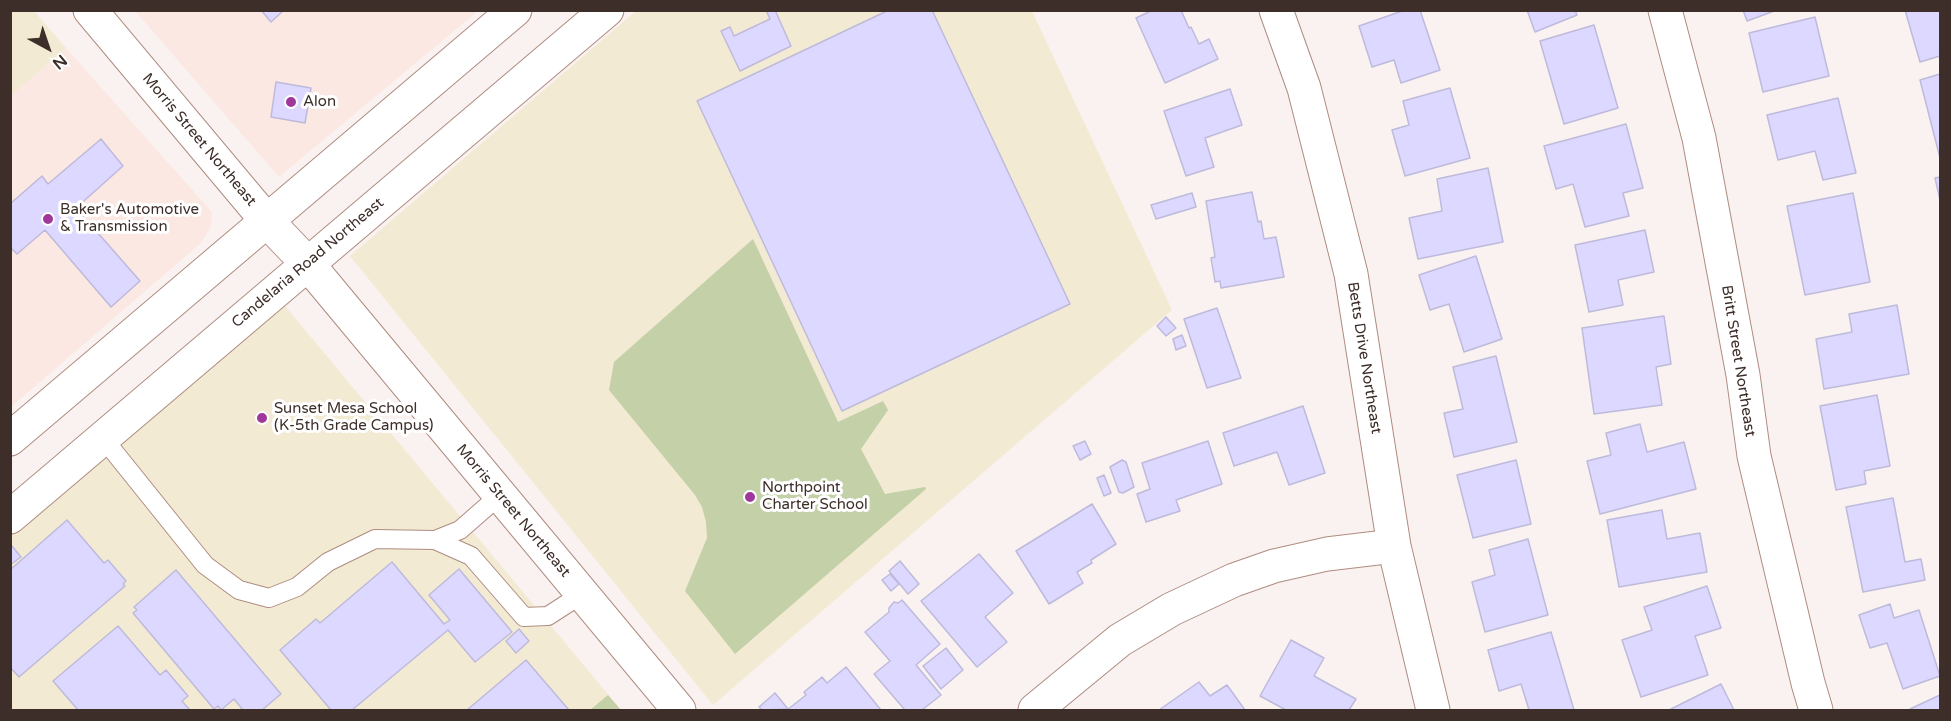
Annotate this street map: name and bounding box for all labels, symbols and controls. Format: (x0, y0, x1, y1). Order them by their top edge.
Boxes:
north arrow (18, 18, 78, 78)
text: N (48, 50, 71, 74)
street label: Morris Street Northeast (138, 70, 260, 210)
place label: Alon (303, 93, 336, 111)
marker: Alon (284, 95, 298, 109)
street label: Candelaria Road Northeast (228, 194, 388, 332)
place label: Baker's Automotive & Transmission (60, 201, 199, 236)
marker: Baker's Automotive & Transmission (41, 212, 55, 226)
street label: Betts Drive Northeast (1343, 281, 1385, 435)
street label: Britt Street Northeast (1717, 284, 1759, 438)
place label: Sunset Mesa School (K-5th Grade Campus) (274, 400, 433, 435)
marker: Sunset Mesa School (K-5th Grade Campus) (255, 411, 269, 425)
street label: Morris Street Northeast (452, 441, 574, 581)
place label: Northpoint Charter School (762, 479, 868, 514)
marker: Northpoint Charter School (743, 490, 757, 504)

